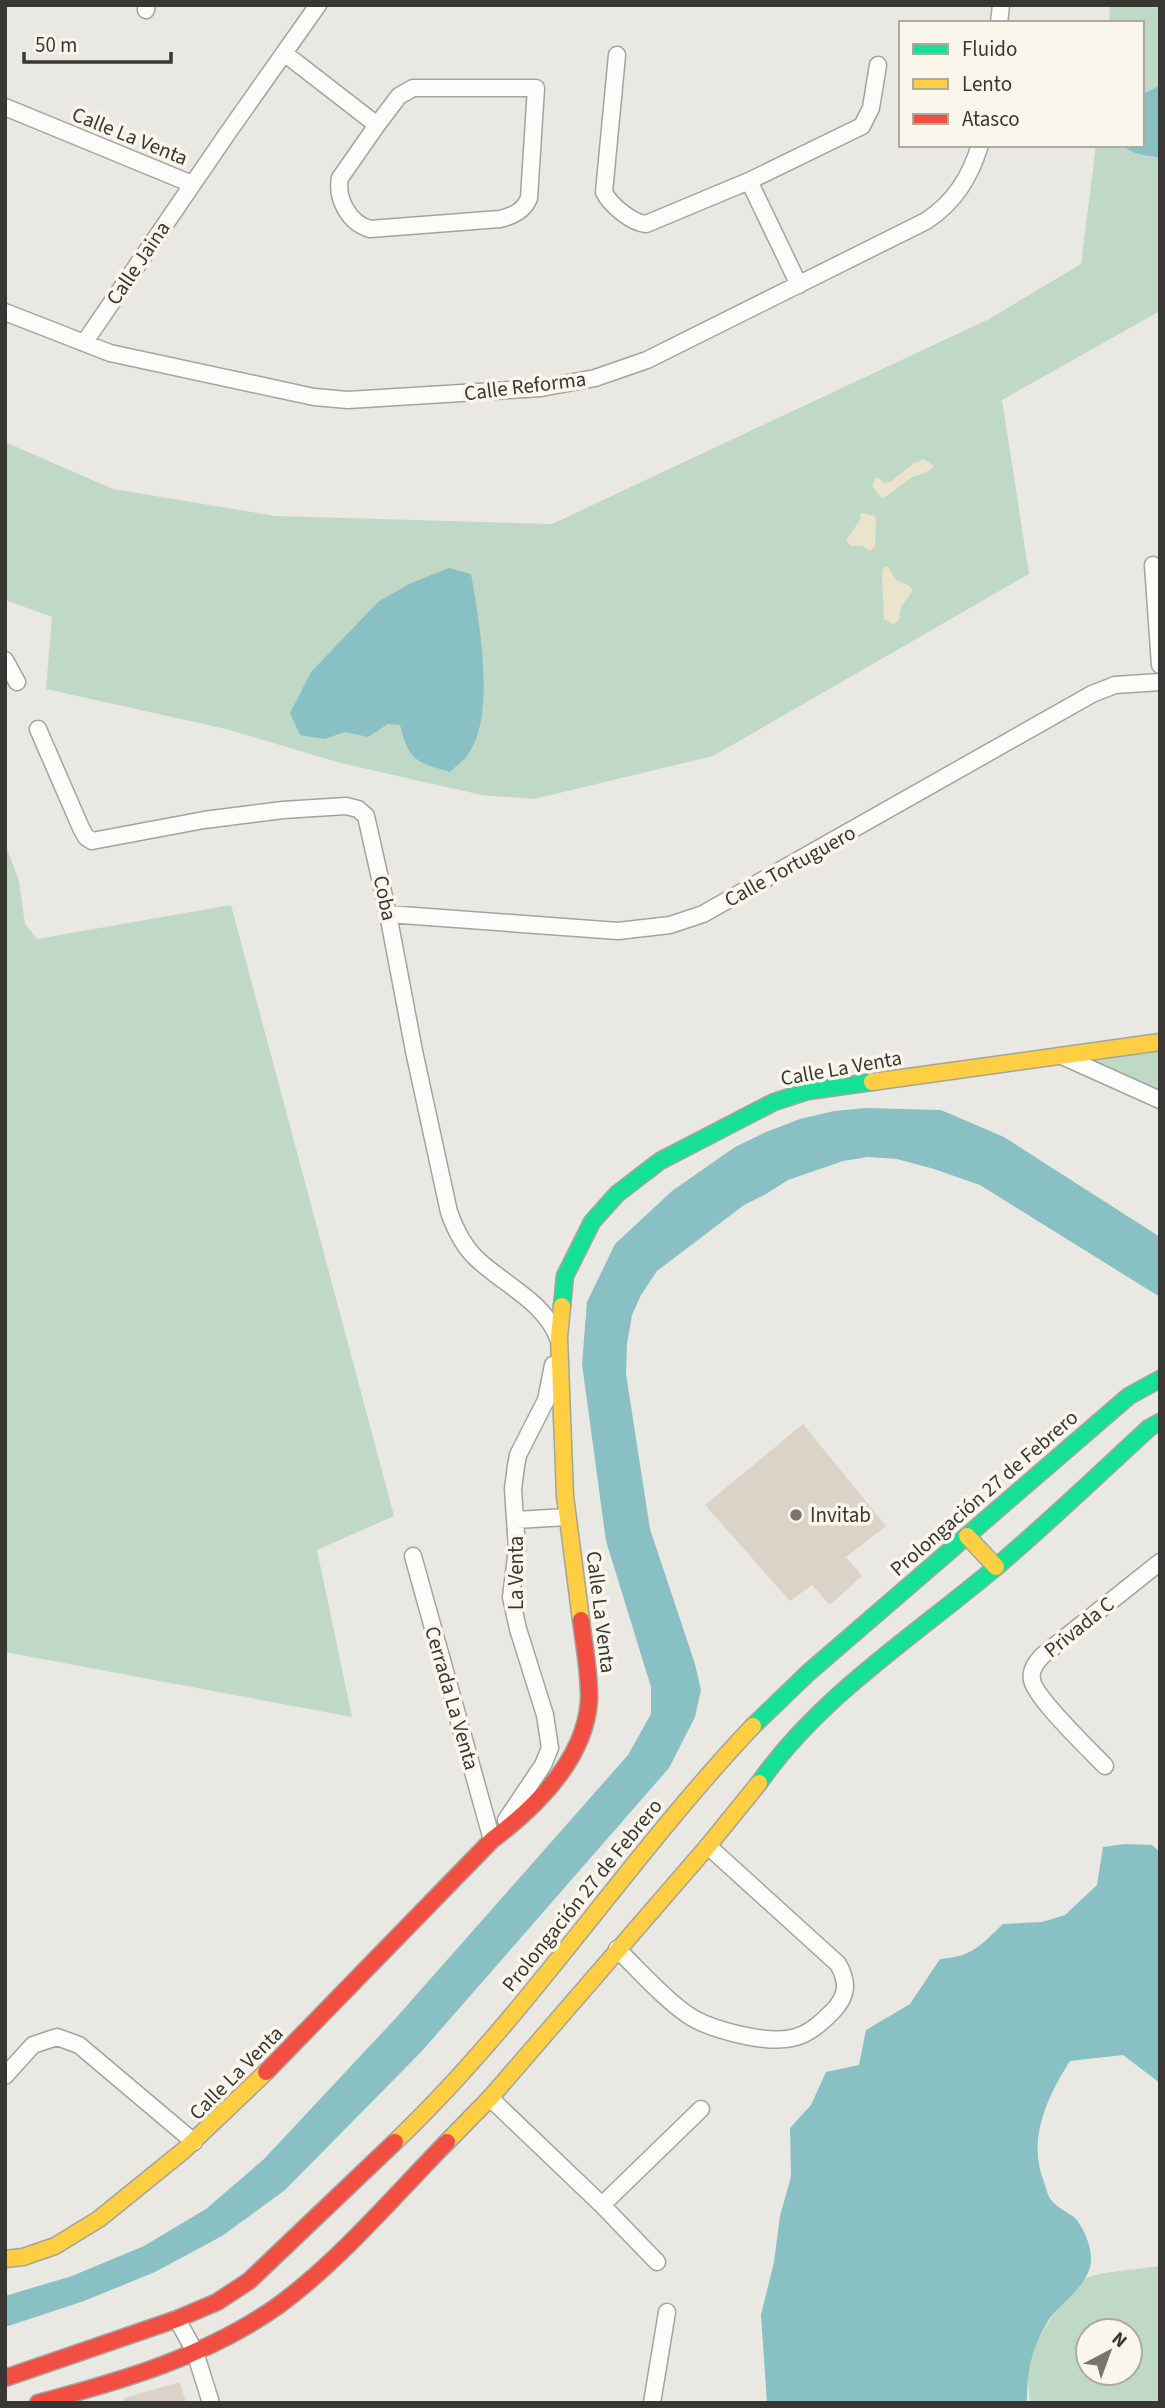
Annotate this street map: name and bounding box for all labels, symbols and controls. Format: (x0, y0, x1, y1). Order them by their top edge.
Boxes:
scale bar (24, 21, 172, 65)
legend (899, 21, 1144, 147)
text: 50 m (35, 30, 77, 60)
text: Fluido (962, 34, 1017, 64)
text: Lento (962, 69, 1012, 99)
street label: Calle La Venta (68, 99, 192, 173)
text: Atasco (962, 104, 1020, 134)
street label: Calle Jaina (99, 215, 177, 311)
street label: Calle Reforma (462, 364, 588, 408)
street label: Calle Tortuguero (719, 818, 861, 914)
street label: Coba (366, 873, 404, 923)
street label: Calle La Venta (778, 1043, 904, 1093)
street label: Prolongación 27 de Febrero (883, 1403, 1085, 1583)
place label: Invitab (810, 1500, 871, 1530)
marker: Invitab (788, 1507, 804, 1523)
street label: La Venta (501, 1536, 531, 1610)
street label: Calle La Venta (579, 1549, 623, 1675)
street label: Privada C (1037, 1589, 1121, 1665)
street label: Cerrada La Venta (417, 1623, 487, 1773)
street label: Prolongación 27 de Febrero (495, 1792, 669, 1998)
street label: Calle La Venta (182, 2019, 290, 2127)
north arrow (1074, 2317, 1144, 2387)
text: N (1106, 2326, 1133, 2355)

